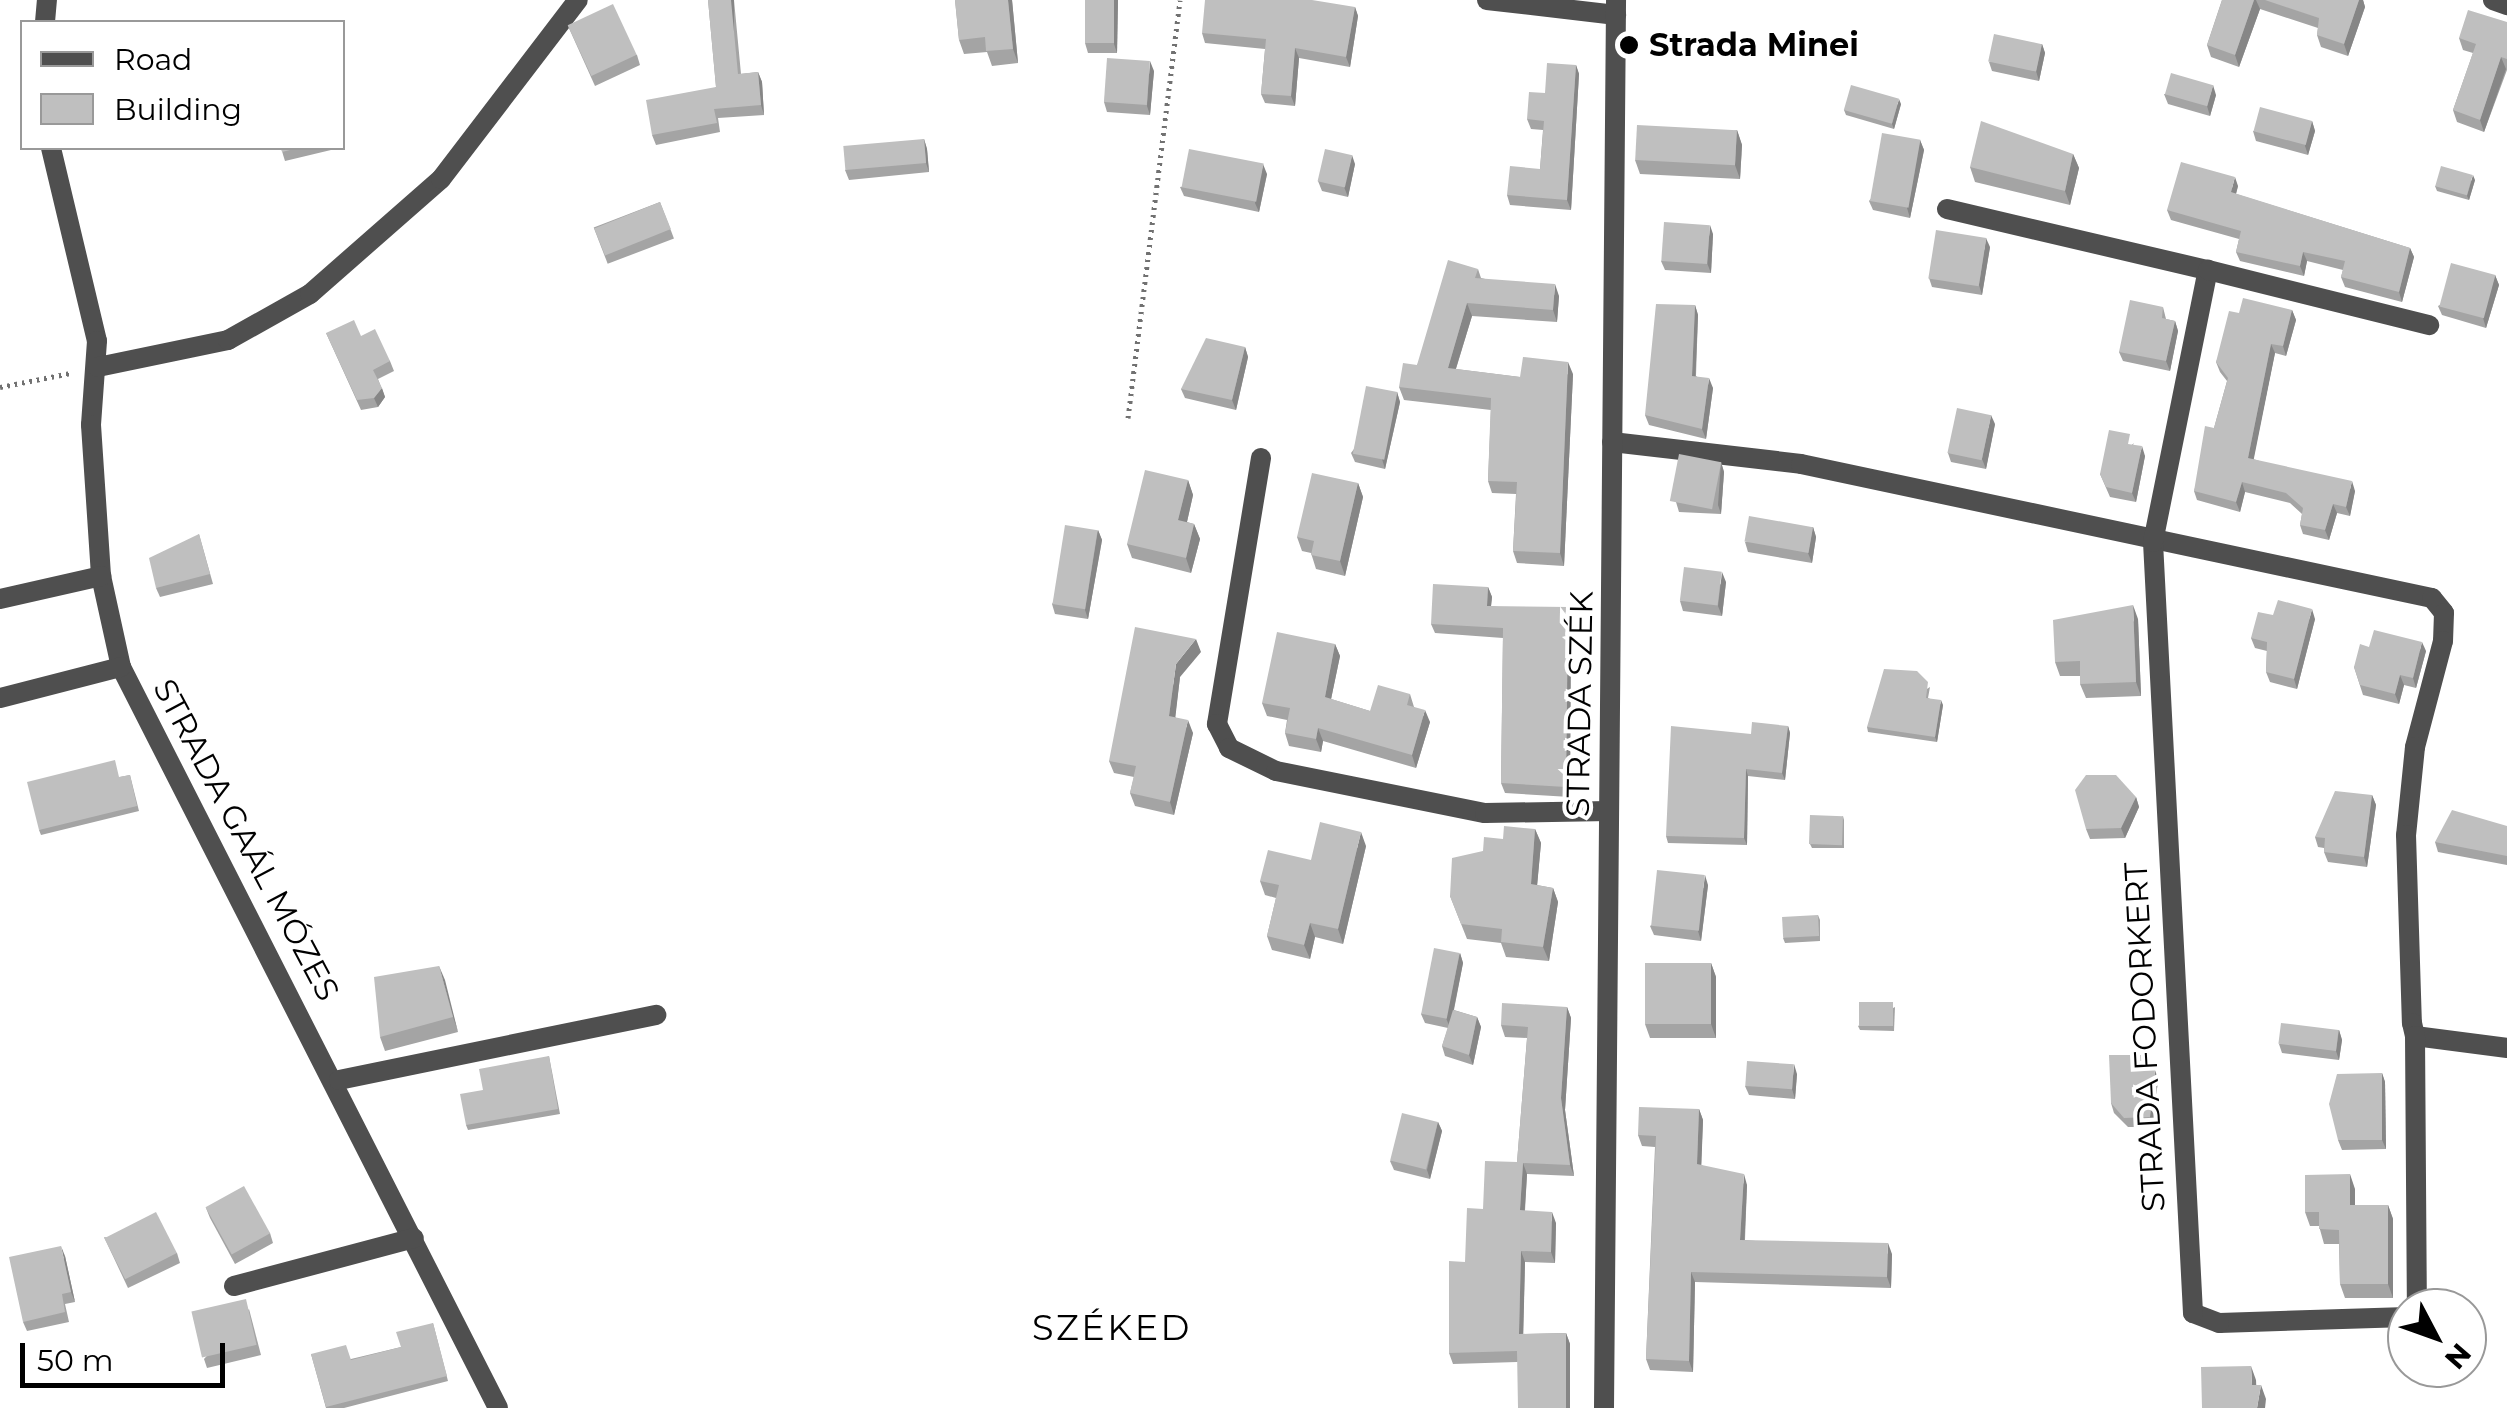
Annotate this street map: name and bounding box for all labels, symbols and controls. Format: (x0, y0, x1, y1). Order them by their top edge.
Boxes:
legend (20, 20, 345, 150)
place label: Strada Minei (1649, 26, 1859, 64)
marker: Strada Minei (1618, 34, 1640, 56)
text: Road (114, 41, 192, 78)
text: Building (114, 91, 242, 128)
street label: STRADA SZÉK (1559, 591, 1601, 817)
street label: STRADA GAÁL MÓZES (145, 673, 347, 1007)
street label: STRADA FODORKERT (2117, 861, 2173, 1213)
north arrow (2387, 1288, 2487, 1388)
district label: SZÉKED (1032, 1307, 1192, 1349)
scale bar (25, 1323, 230, 1385)
text: N (2438, 1337, 2478, 1376)
text: 50 m (37, 1342, 114, 1379)

